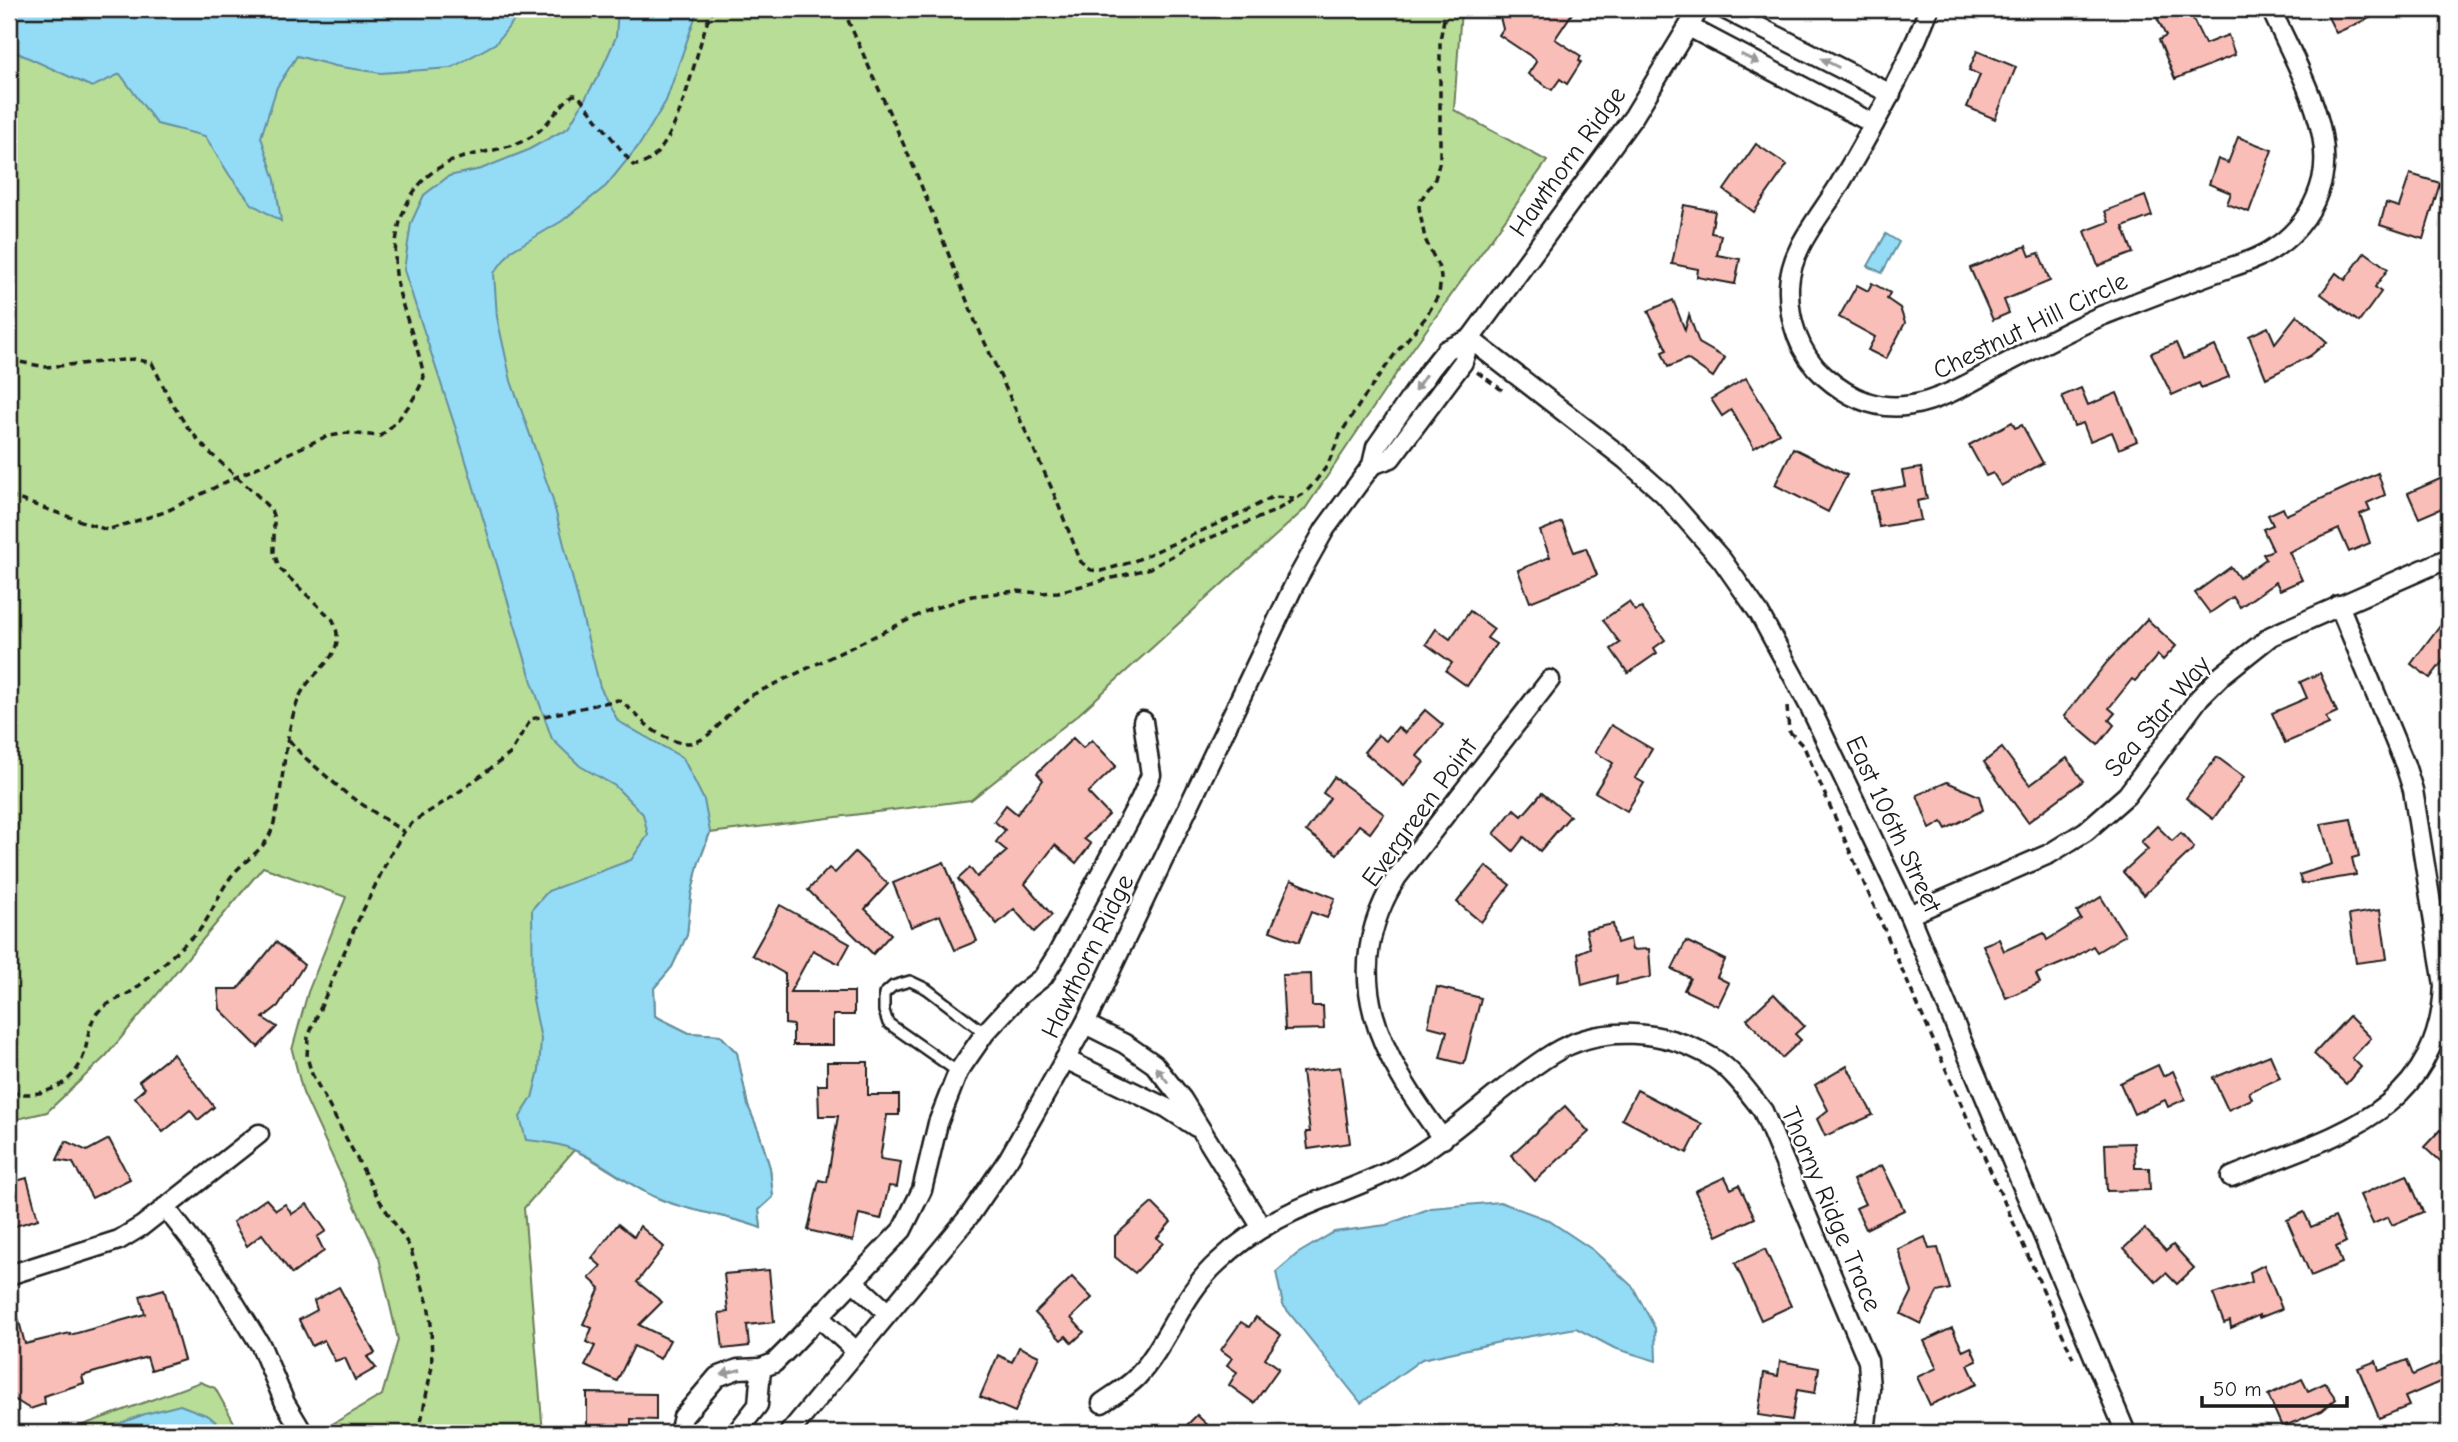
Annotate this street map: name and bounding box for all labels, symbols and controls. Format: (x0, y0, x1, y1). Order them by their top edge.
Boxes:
one-way arrow (1740, 53, 1759, 65)
one-way arrow (1820, 58, 1840, 69)
street label: Hawthorn Ridge (1503, 81, 1632, 243)
street label: Chestnut Hill Circle (1928, 266, 2132, 386)
one-way arrow (1413, 374, 1427, 392)
street label: Sea Star Way (2098, 650, 2217, 783)
street label: Evergreen Point (1356, 731, 1485, 893)
street label: East 106th Street (1839, 731, 1948, 919)
street label: Hawthorn Ridge (1035, 870, 1140, 1043)
one-way arrow (1155, 1066, 1170, 1084)
street label: Thorny Ridge Trace (1774, 1103, 1888, 1316)
scale bar (2202, 1365, 2348, 1409)
one-way arrow (720, 1367, 742, 1378)
text: 50 m (2213, 1377, 2262, 1401)

